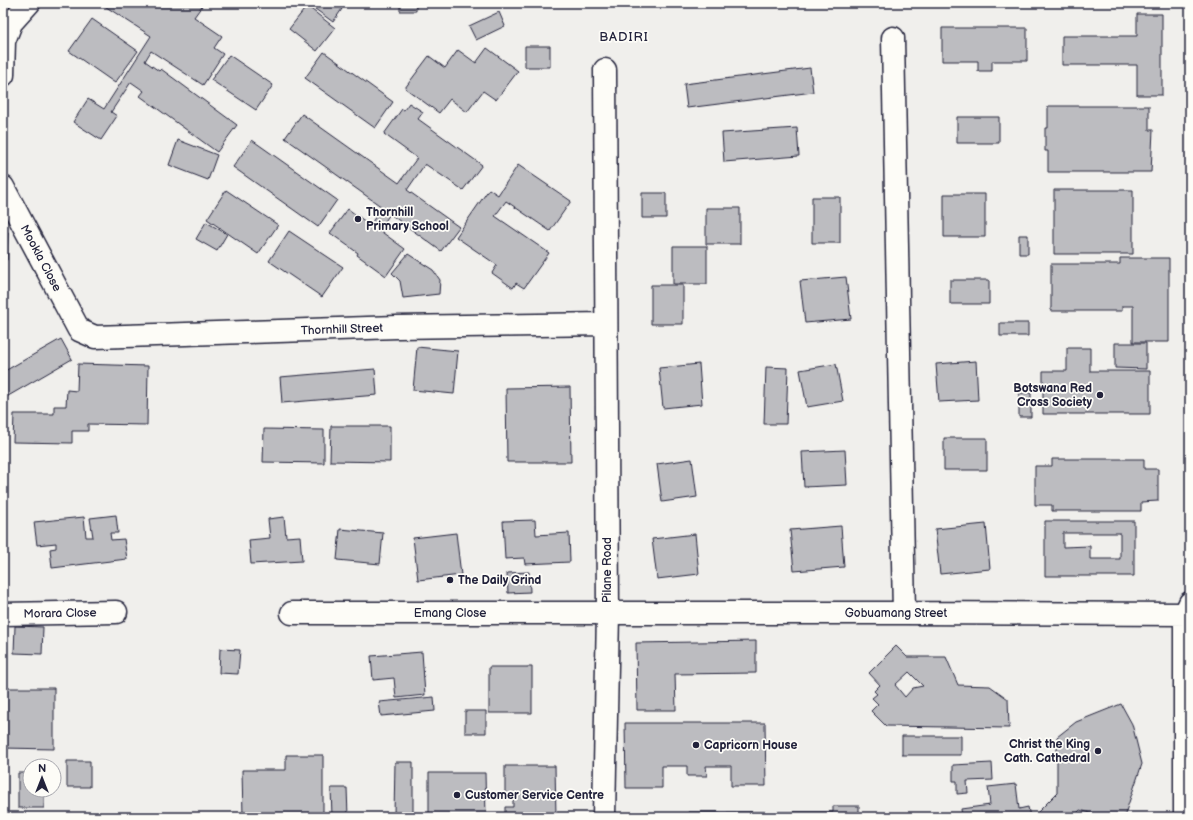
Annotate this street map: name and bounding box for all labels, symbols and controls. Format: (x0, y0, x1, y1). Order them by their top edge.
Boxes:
district label: BADIRI (599, 29, 649, 45)
place label: Thornhill Primary School (366, 205, 449, 234)
marker: Thornhill Primary School (353, 214, 363, 224)
street label: Mookla Close (17, 222, 64, 294)
street label: Thornhill Street (301, 321, 384, 338)
place label: Botswana Red Cross Society (1013, 381, 1092, 410)
marker: Botswana Red Cross Society (1095, 390, 1105, 400)
street label: Pilane Road (600, 537, 615, 603)
place label: The Daily Grind (458, 573, 541, 588)
marker: The Daily Grind (445, 575, 455, 585)
street label: Morara Close (23, 605, 97, 622)
street label: Emang Close (414, 606, 486, 621)
street label: Gobuamang Street (845, 606, 947, 621)
place label: Christ the King Cath. Cathedral (1004, 737, 1090, 766)
place label: Capricorn House (704, 738, 798, 753)
marker: Capricorn House (691, 740, 701, 750)
marker: Christ the King Cath. Cathedral (1093, 746, 1103, 756)
north arrow (22, 758, 62, 798)
text: N (38, 762, 46, 775)
place label: Customer Service Centre (465, 788, 604, 803)
marker: Customer Service Centre (452, 790, 462, 800)

